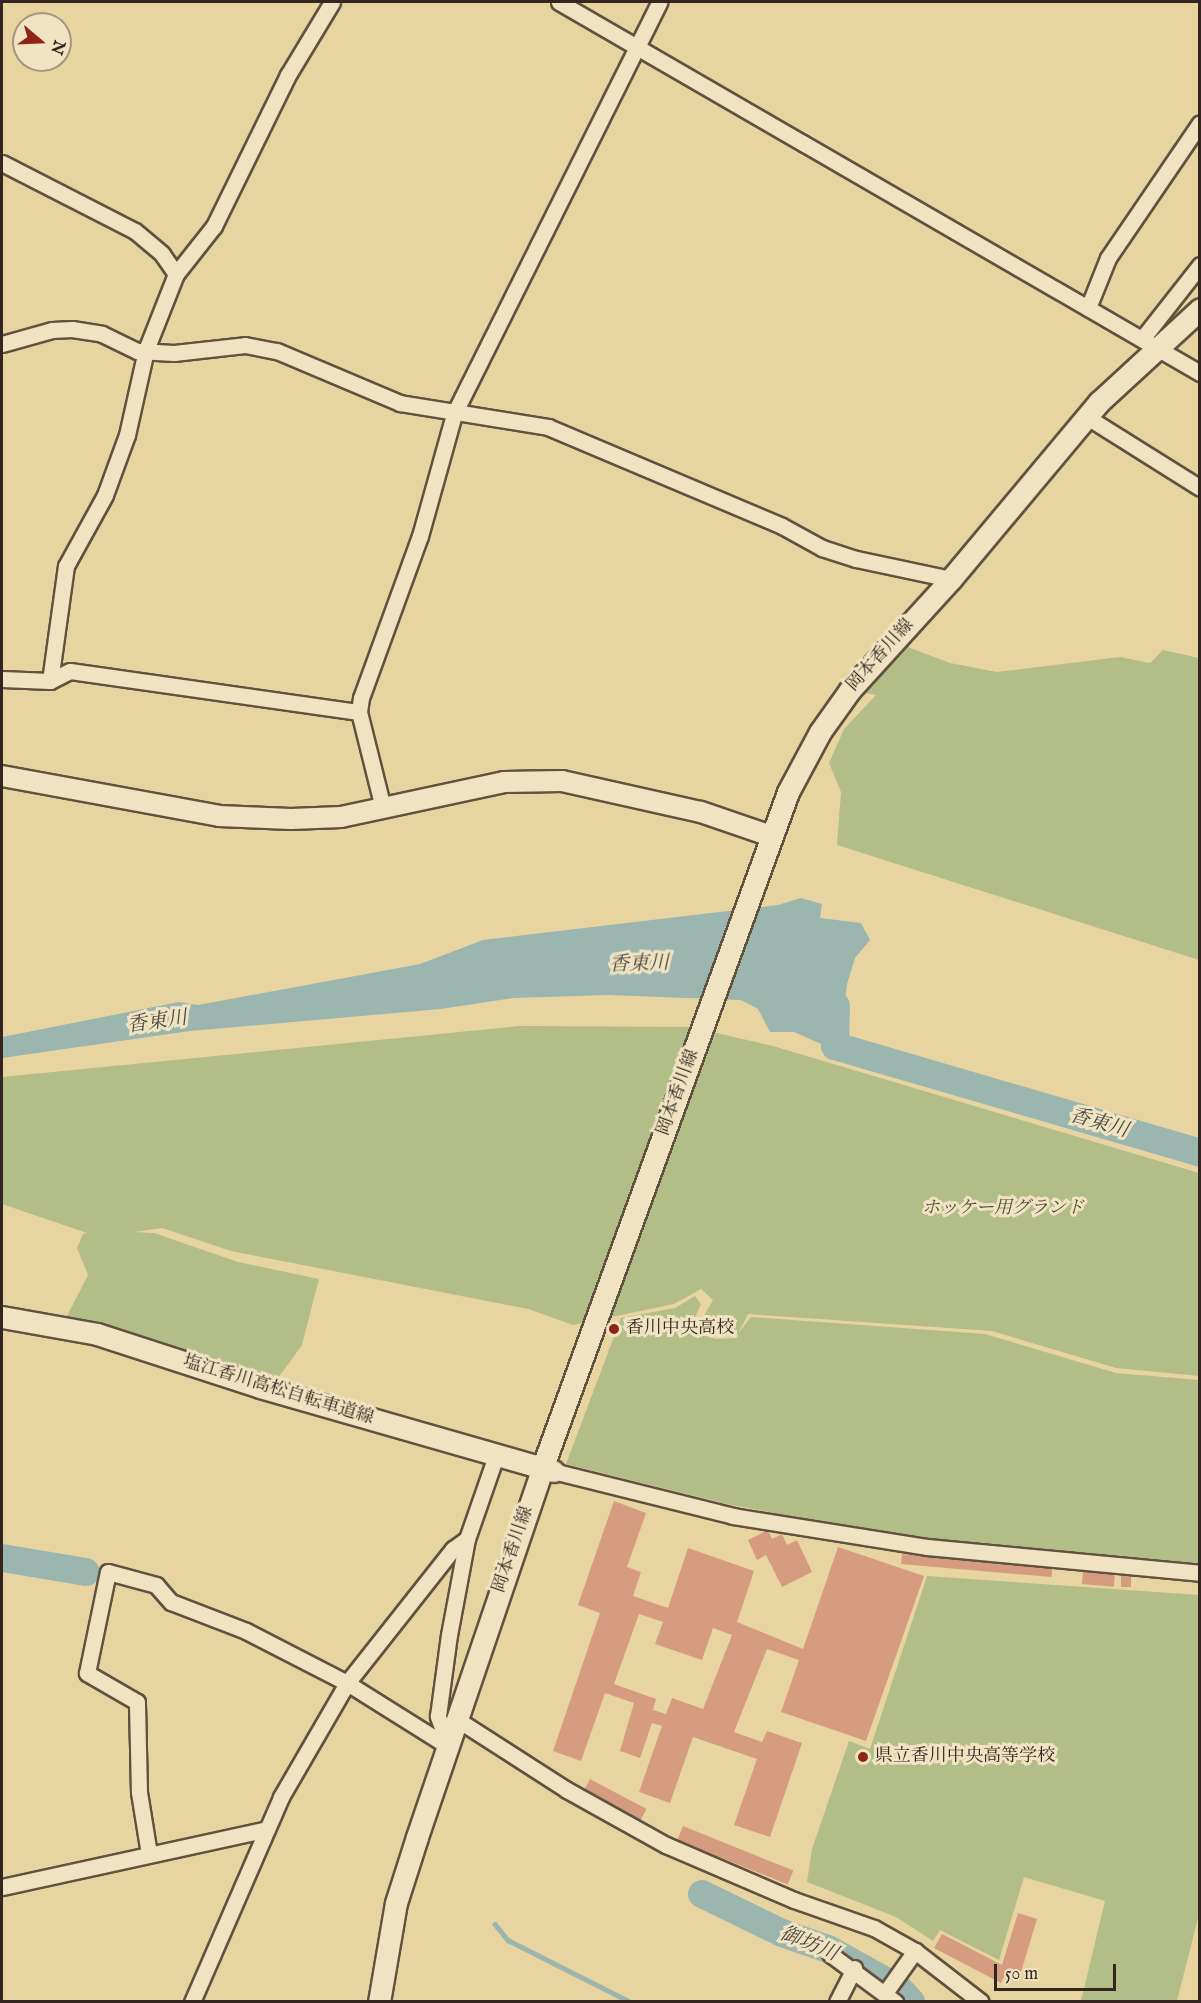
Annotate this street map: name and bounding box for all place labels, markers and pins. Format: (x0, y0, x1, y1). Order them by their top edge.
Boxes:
place label: 香川中央高校 (626, 1318, 734, 1340)
marker: 香川中央高校 (607, 1322, 621, 1336)
place label: 県立香川中央高等学校 (875, 1746, 1055, 1768)
marker: 県立香川中央高等学校 (856, 1750, 870, 1764)

